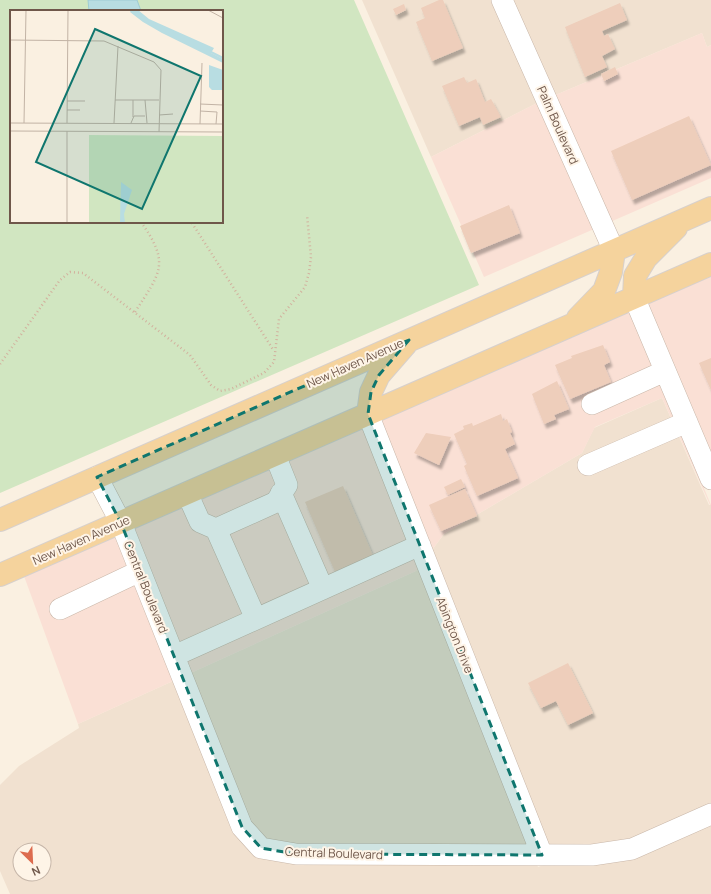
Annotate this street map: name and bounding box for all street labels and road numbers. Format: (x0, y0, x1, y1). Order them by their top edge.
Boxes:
street label: Palm Boulevard (533, 83, 583, 167)
street label: New Haven Avenue (304, 334, 406, 392)
street label: New Haven Avenue (30, 511, 132, 569)
street label: Central Boulevard (120, 538, 172, 636)
street label: Abington Drive (432, 594, 478, 676)
street label: Central Boulevard (285, 843, 383, 863)

